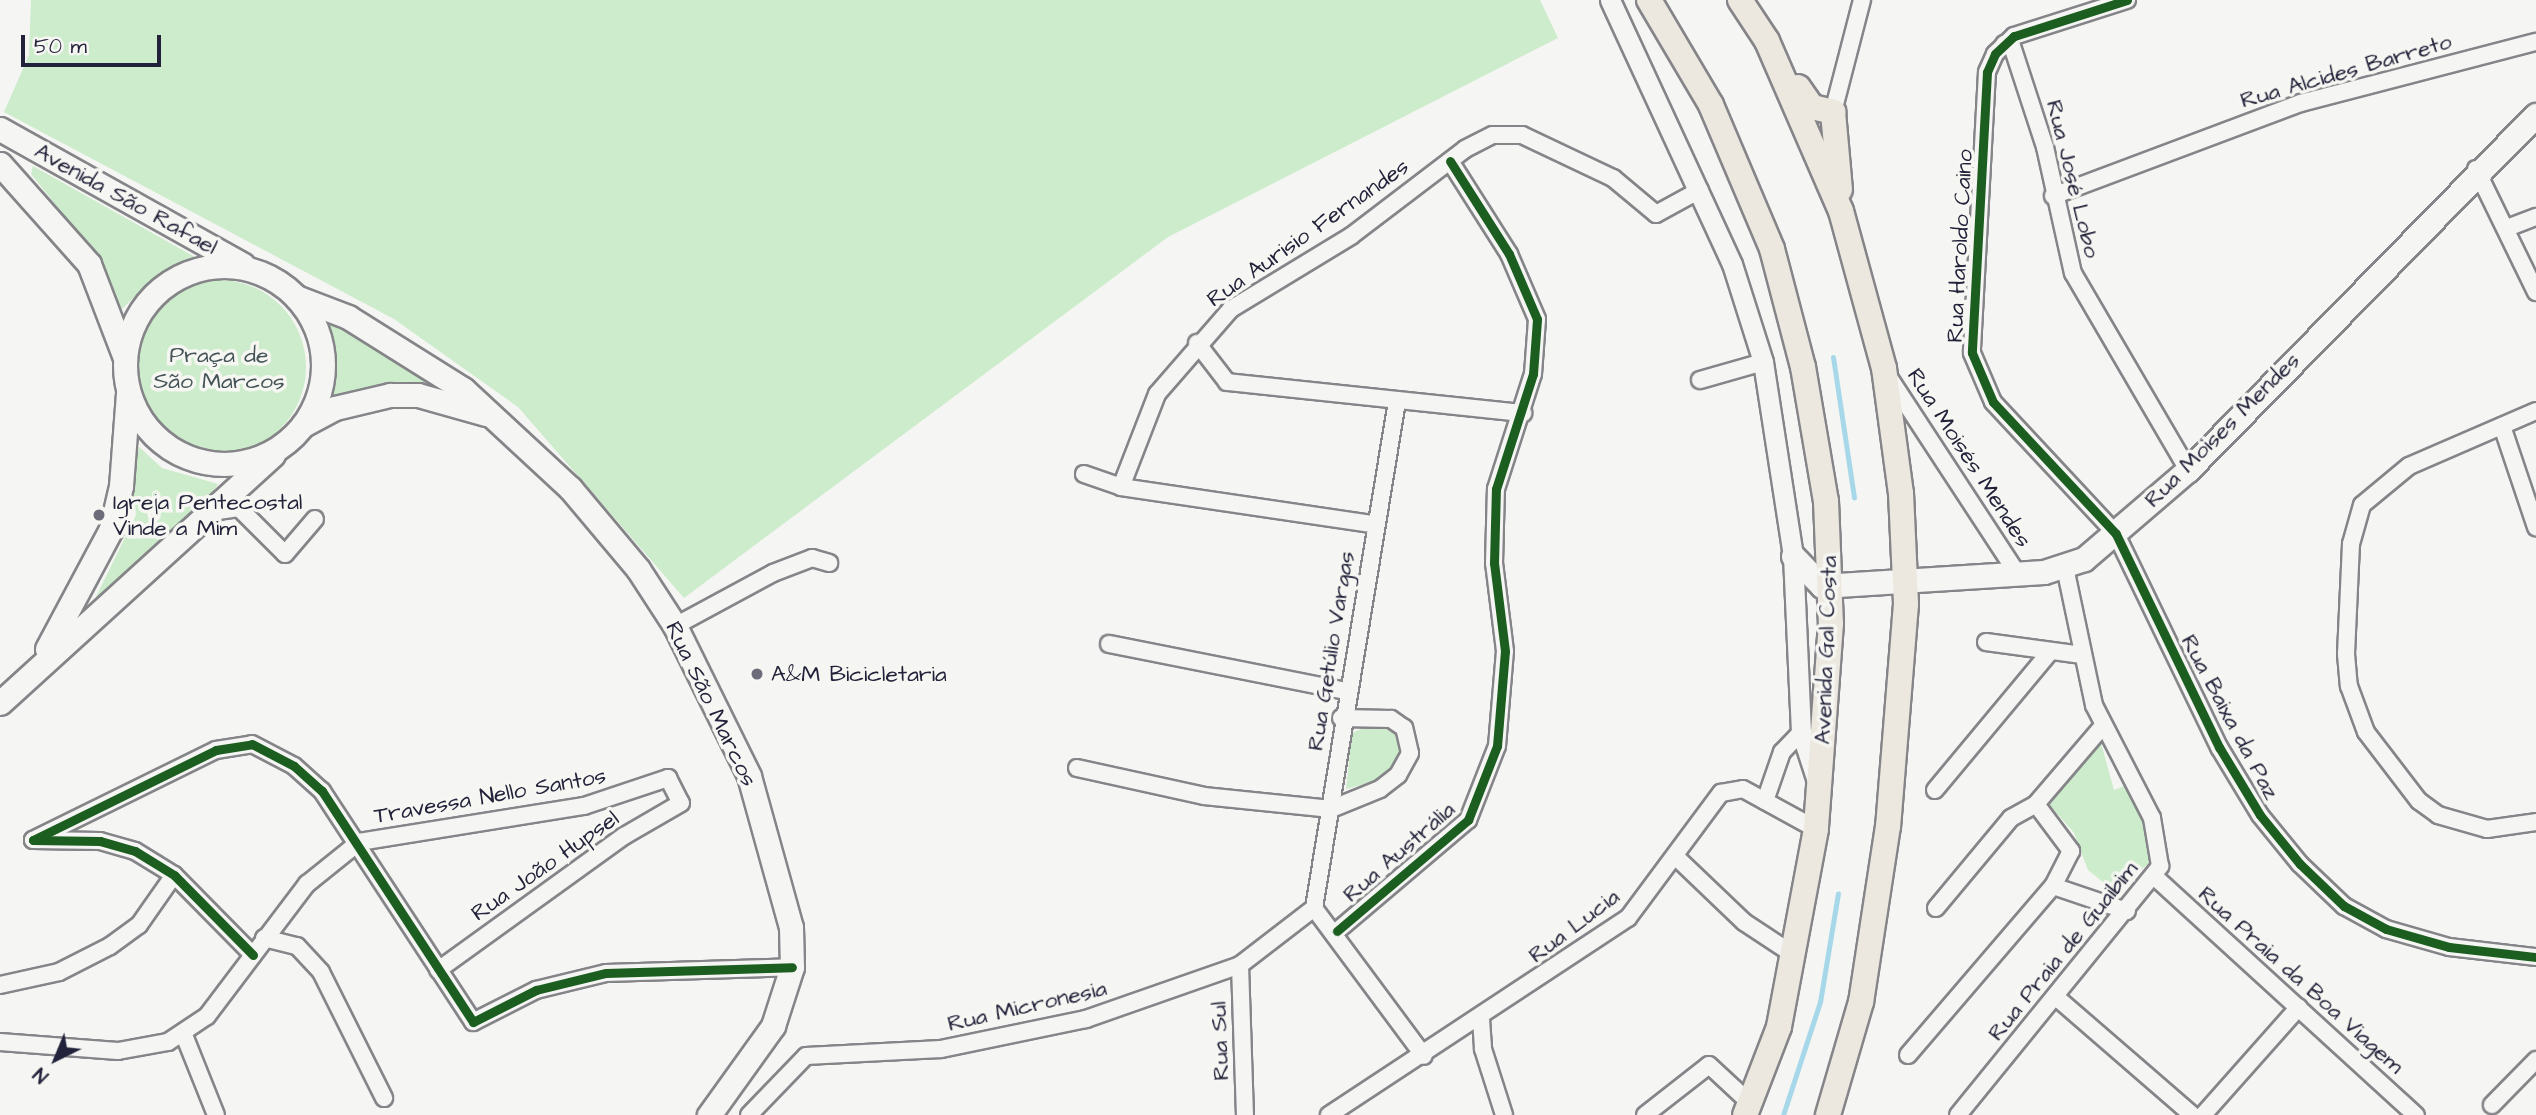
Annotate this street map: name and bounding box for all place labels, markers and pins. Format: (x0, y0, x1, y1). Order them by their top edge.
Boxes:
place label: Igreja Pentecostal Vinde a Mim (113, 488, 302, 542)
marker: Igreja Pentecostal Vinde a Mim (91, 507, 107, 523)
place label: A&M Bicicletaria (771, 660, 947, 688)
marker: A&M Bicicletaria (749, 666, 765, 682)

